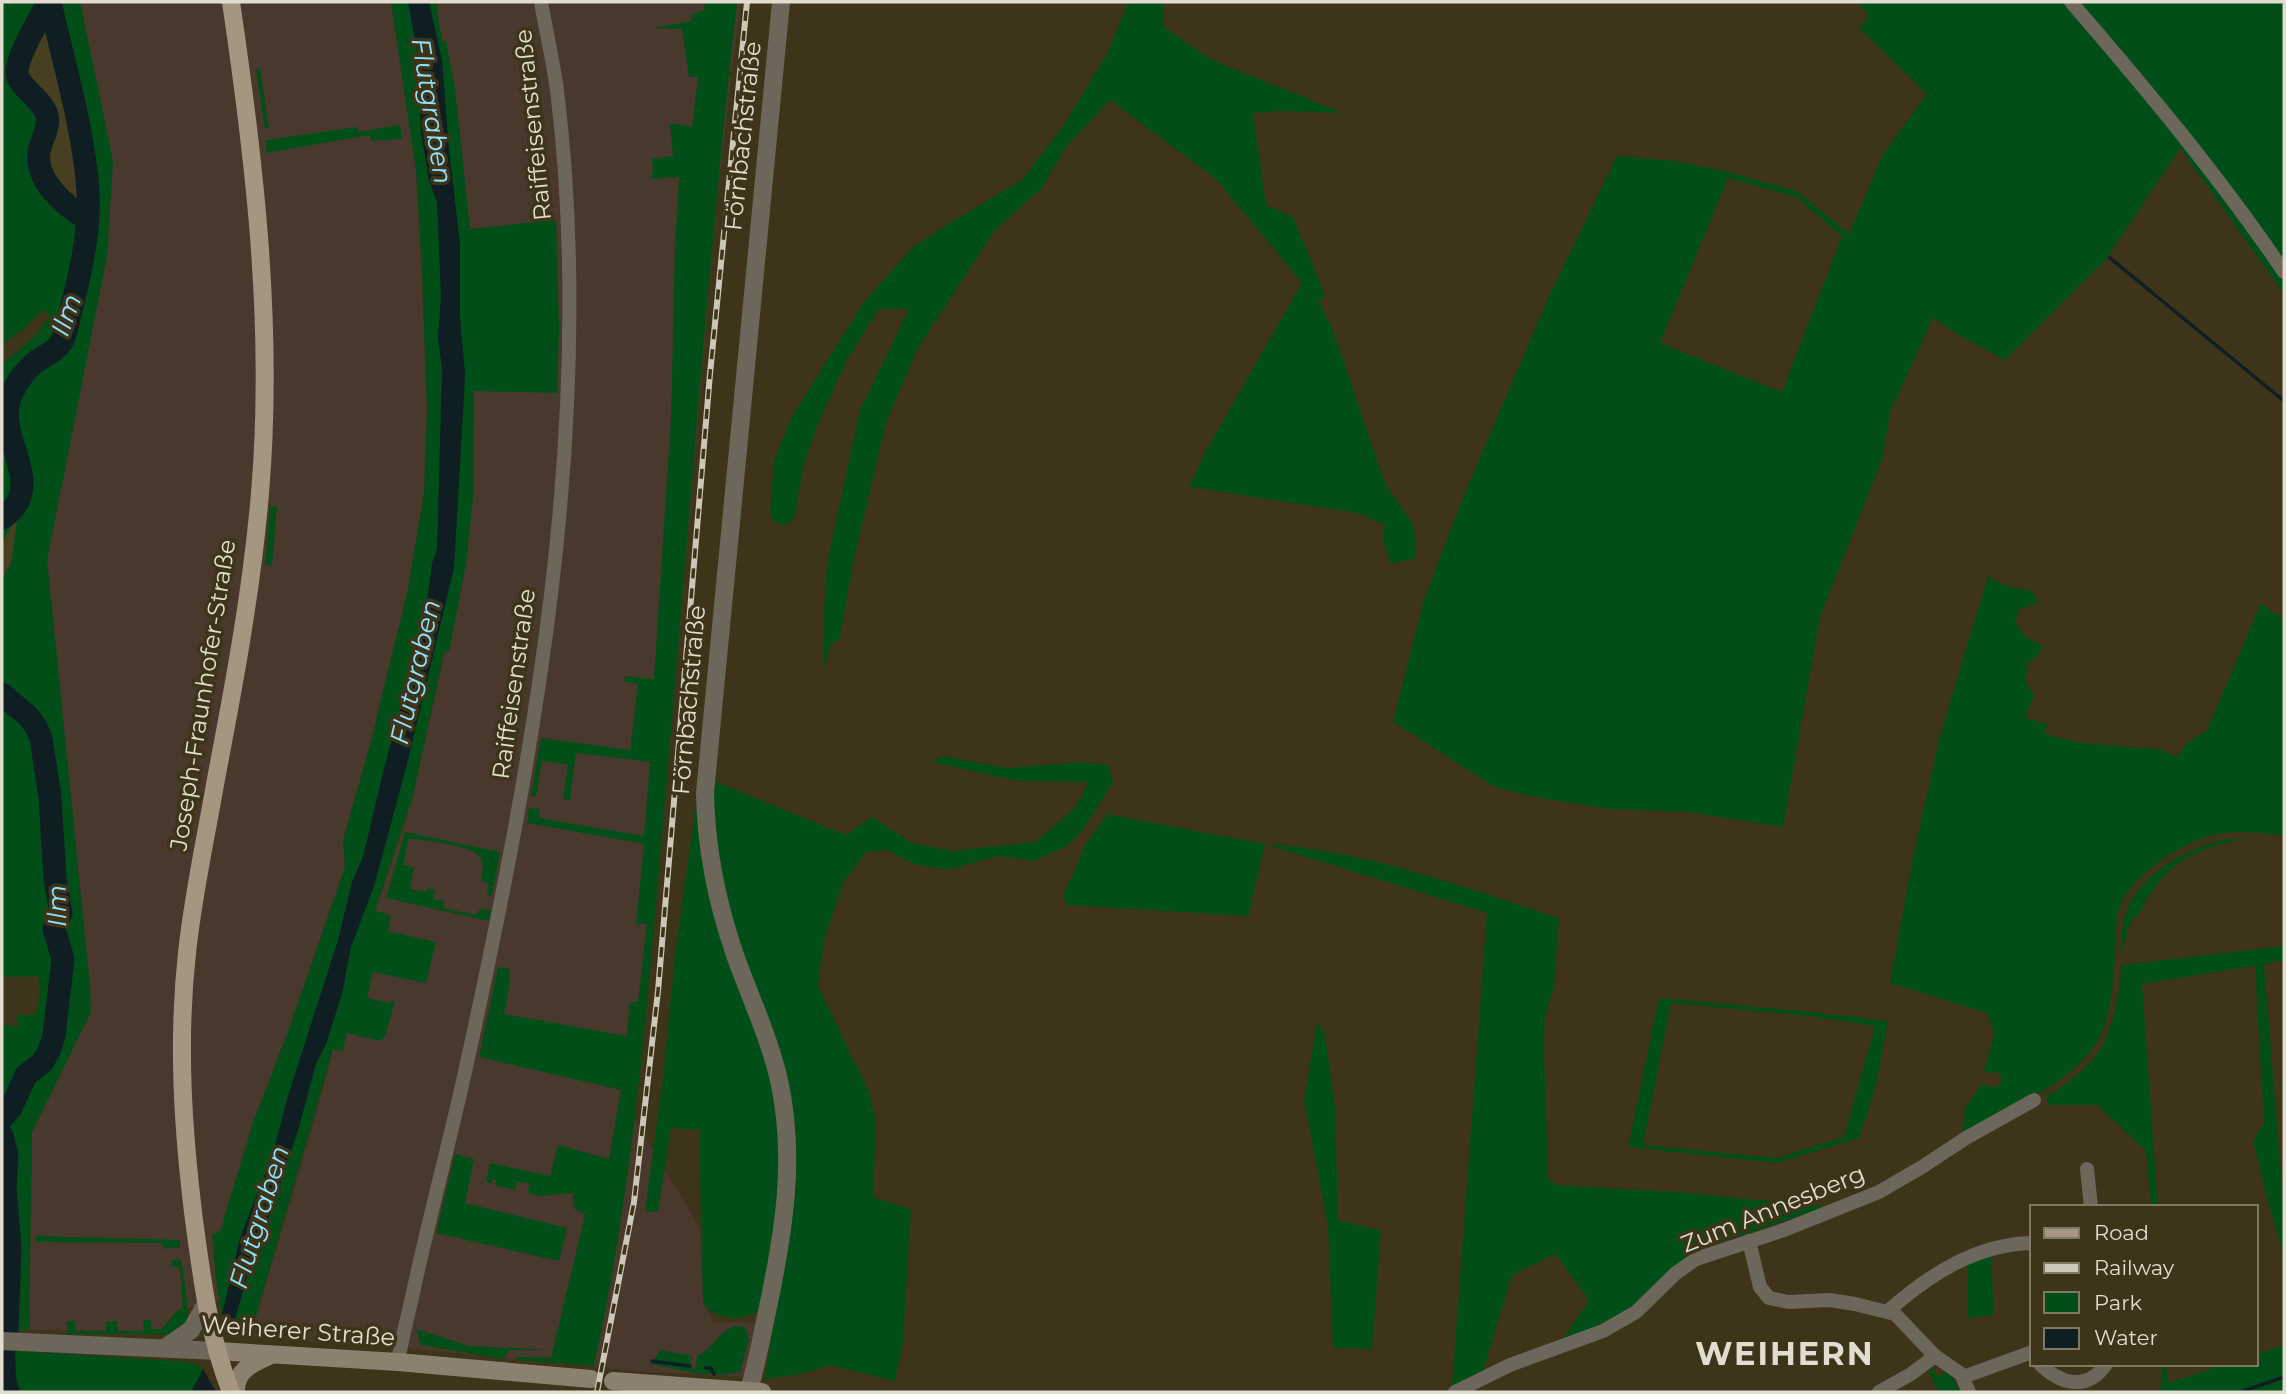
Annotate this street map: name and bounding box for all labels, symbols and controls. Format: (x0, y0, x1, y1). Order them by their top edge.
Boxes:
street label: Raiffeisenstraße (508, 28, 557, 222)
water label: Flutgraben (405, 36, 459, 186)
street label: Förnbachstraße (718, 40, 767, 232)
water label: Ilm (44, 290, 88, 340)
street label: Joseph-Fraunhofer-Straße (163, 537, 241, 854)
street label: Raiffeisenstraße (486, 587, 541, 781)
water label: Flutgraben (383, 597, 447, 747)
street label: Förnbachstraße (666, 604, 711, 796)
water label: Ilm (41, 885, 73, 927)
water label: Flutgraben (222, 1142, 296, 1292)
street label: Zum Annesberg (1677, 1158, 1869, 1259)
legend (2030, 1205, 2258, 1366)
text: Road (2094, 1220, 2149, 1245)
text: Railway (2094, 1255, 2175, 1280)
text: Park (2094, 1290, 2142, 1315)
street label: Weiherer Straße (200, 1309, 396, 1352)
text: Water (2094, 1325, 2158, 1350)
district label: WEIHERN (1695, 1334, 1875, 1373)

